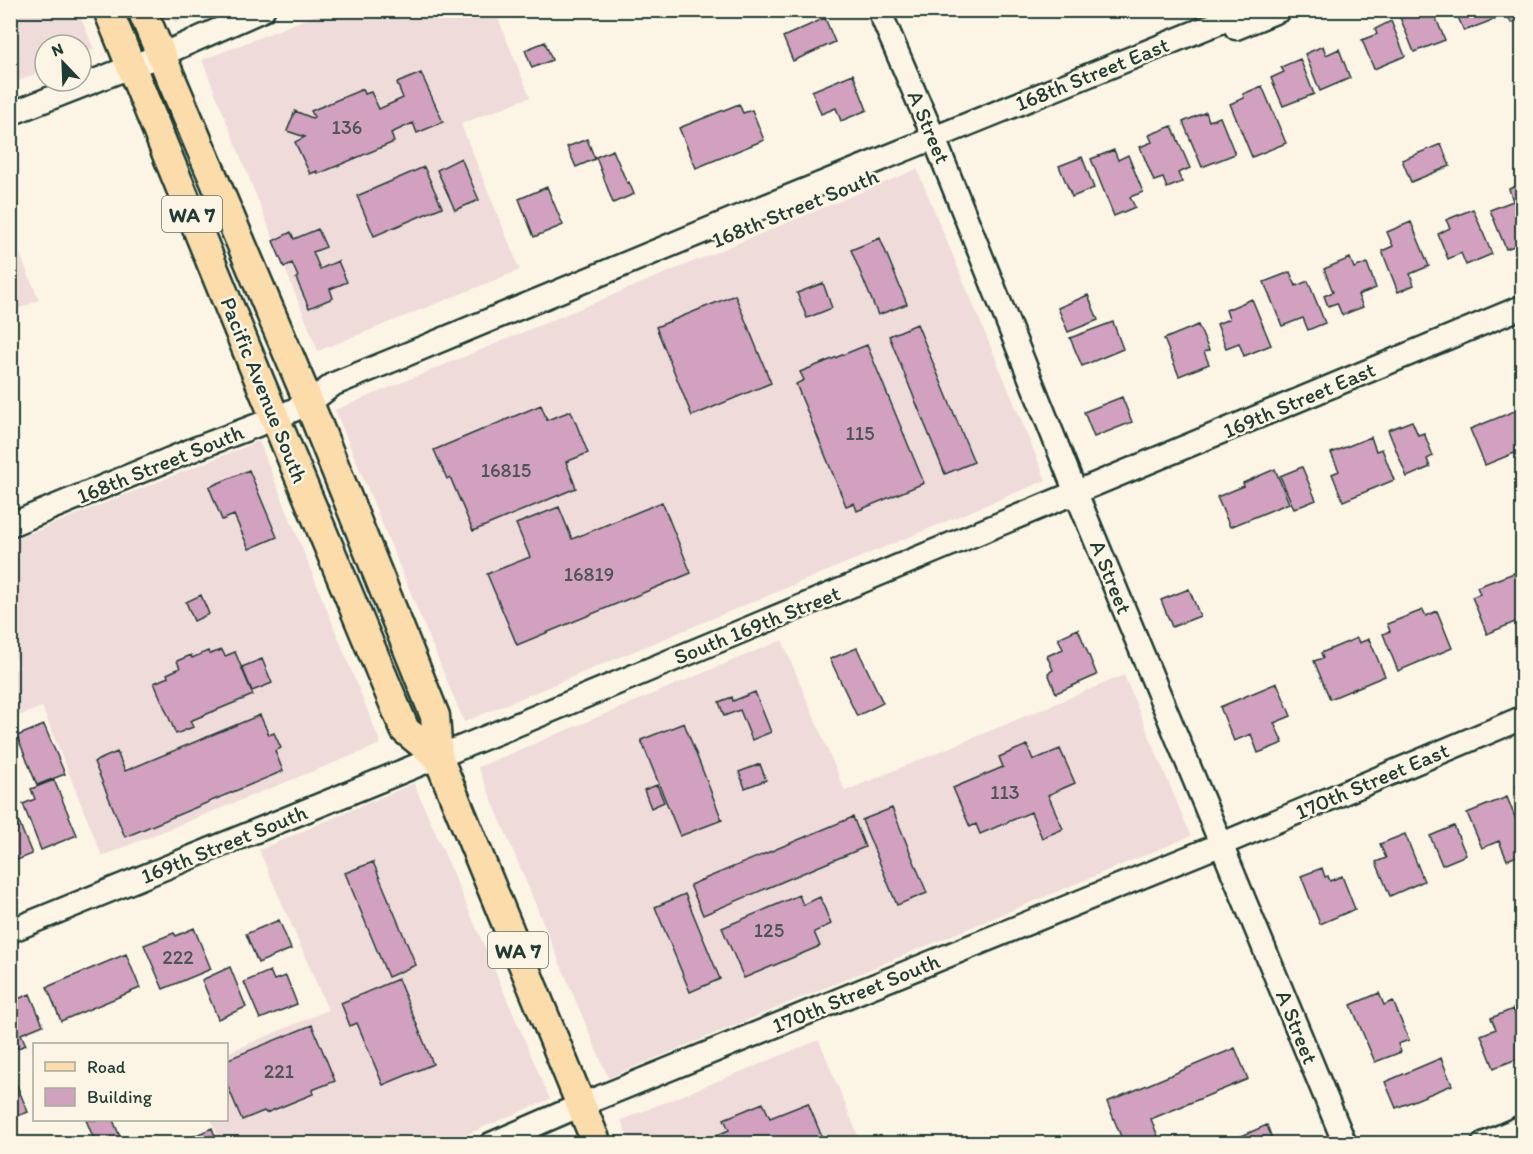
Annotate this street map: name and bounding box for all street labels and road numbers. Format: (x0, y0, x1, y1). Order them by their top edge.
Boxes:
street label: 168th Street East (1011, 31, 1173, 117)
street label: A Street (901, 86, 957, 168)
street label: 168th Street South (708, 162, 883, 254)
road number: WA 7 (162, 196, 222, 232)
street label: Pacific Avenue South (214, 293, 314, 487)
street label: 169th Street East (1219, 356, 1379, 444)
street label: 168th Street South (73, 418, 248, 510)
street label: A Street (1084, 536, 1138, 618)
street label: South 169th Street (670, 579, 844, 671)
street label: 170th Street East (1291, 736, 1453, 826)
street label: 169th Street South (137, 798, 311, 890)
road number: WA 7 (488, 932, 548, 968)
street label: 170th Street South (768, 947, 944, 1039)
street label: A Street (1270, 986, 1324, 1068)

